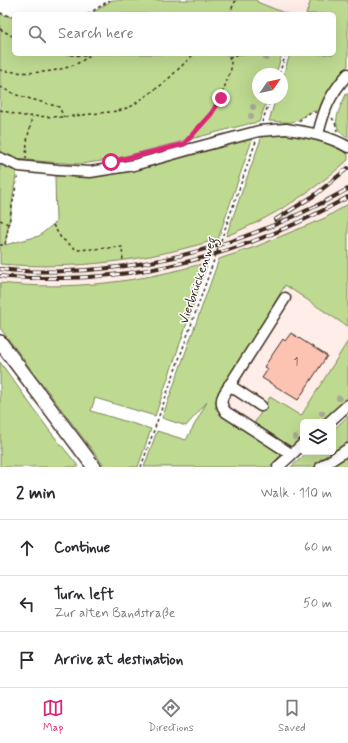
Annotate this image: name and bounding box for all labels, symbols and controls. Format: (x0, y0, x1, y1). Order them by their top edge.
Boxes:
search box (12, 12, 336, 56)
icon: search (26, 23, 48, 45)
text: Search here (58, 24, 134, 44)
north arrow (252, 68, 288, 104)
route end (212, 89, 230, 107)
route start (102, 153, 120, 171)
street label: Vierbrückenweg (176, 235, 223, 327)
house number: 1 (294, 355, 299, 369)
map controls (300, 419, 336, 455)
button: layers (300, 419, 336, 455)
text: 2 min (16, 482, 56, 504)
text: Walk · 110 m (261, 485, 332, 502)
icon: ahead (16, 537, 38, 559)
text: Continue (54, 538, 110, 558)
text: 60 m (304, 539, 332, 556)
text: Turn left (54, 585, 114, 605)
icon: left (16, 593, 38, 615)
text: 50 m (303, 595, 332, 612)
text: Zur alten Bandstraße (54, 605, 175, 622)
icon: arrive (16, 649, 38, 671)
text: Arrive at destination (54, 650, 183, 670)
tab: Map (42, 697, 64, 735)
tab: Directions (148, 697, 194, 735)
tab: Saved (278, 697, 306, 735)

